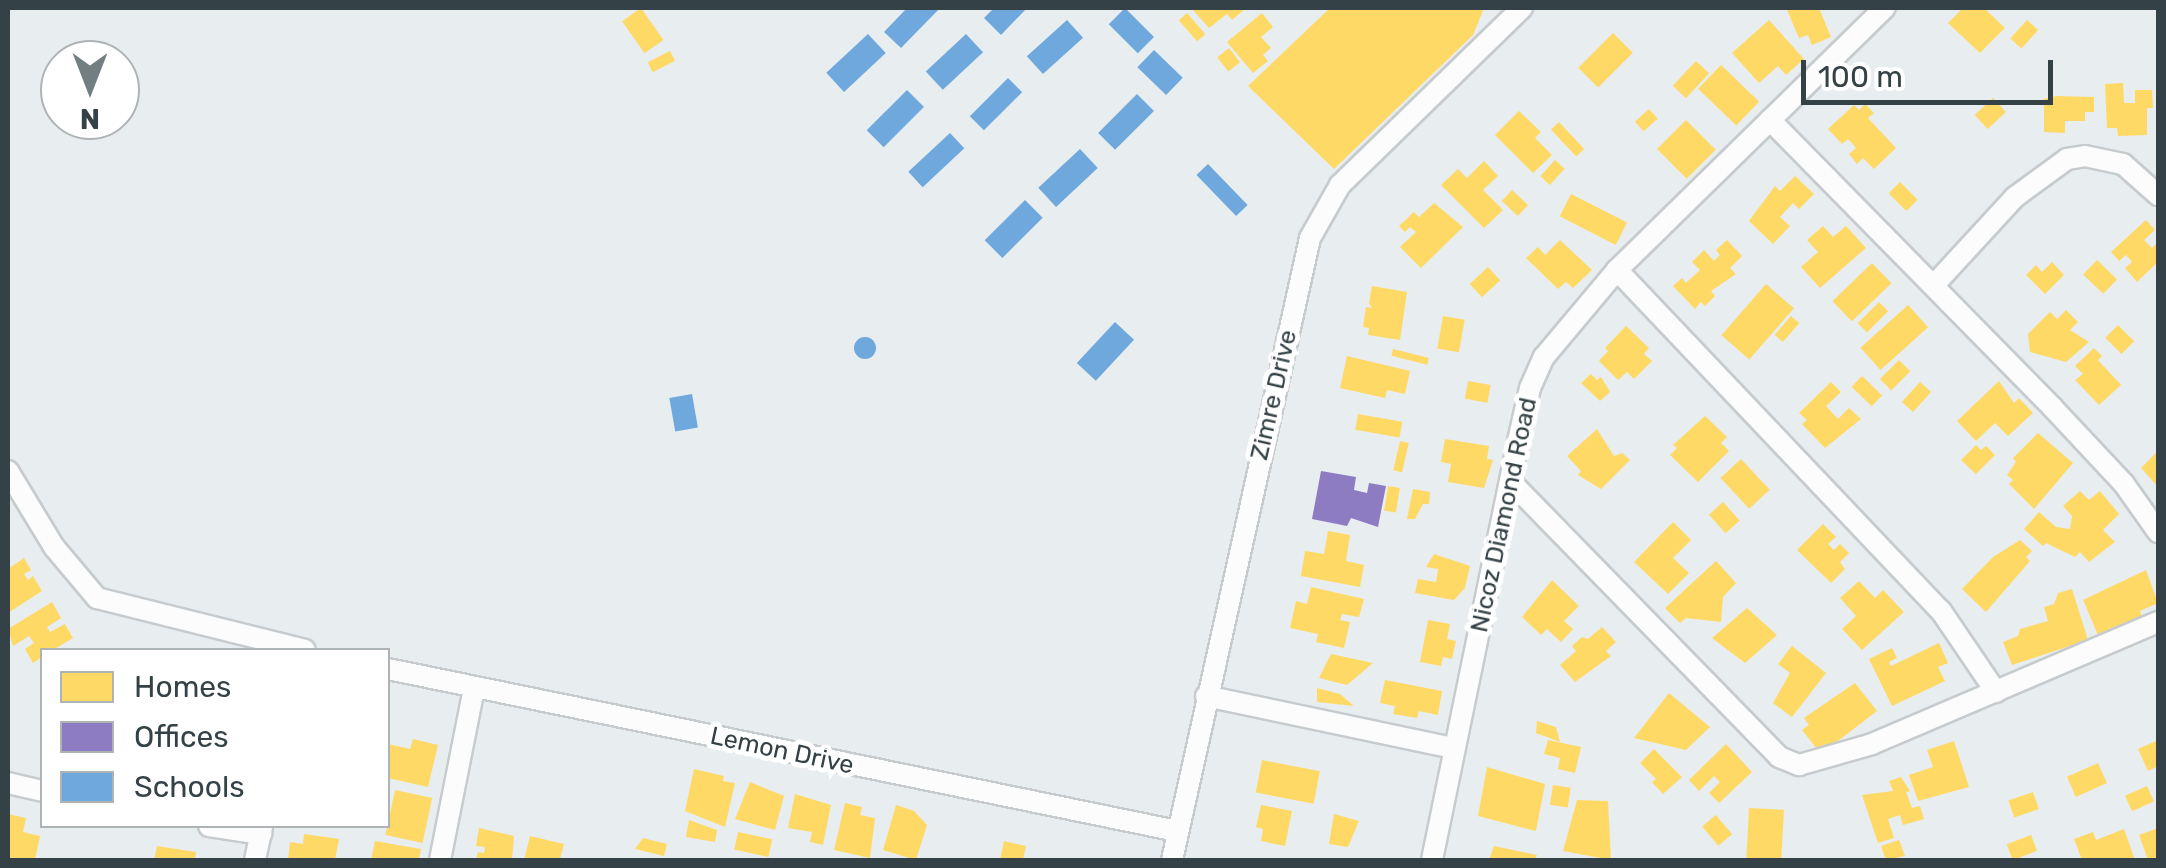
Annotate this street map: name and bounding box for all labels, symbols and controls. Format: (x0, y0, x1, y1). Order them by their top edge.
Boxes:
north arrow (40, 40, 140, 140)
scale bar (1806, 40, 2058, 102)
text: 100 m (1818, 59, 1903, 95)
text: N (80, 102, 100, 135)
street label: Zimre Drive (1244, 327, 1304, 463)
street label: Nicoz Diamond Road (1464, 395, 1544, 635)
legend (40, 648, 390, 828)
text: Homes (134, 669, 231, 705)
text: Offices (134, 719, 229, 755)
street label: Lemon Drive (708, 721, 856, 781)
text: Schools (134, 769, 245, 805)

